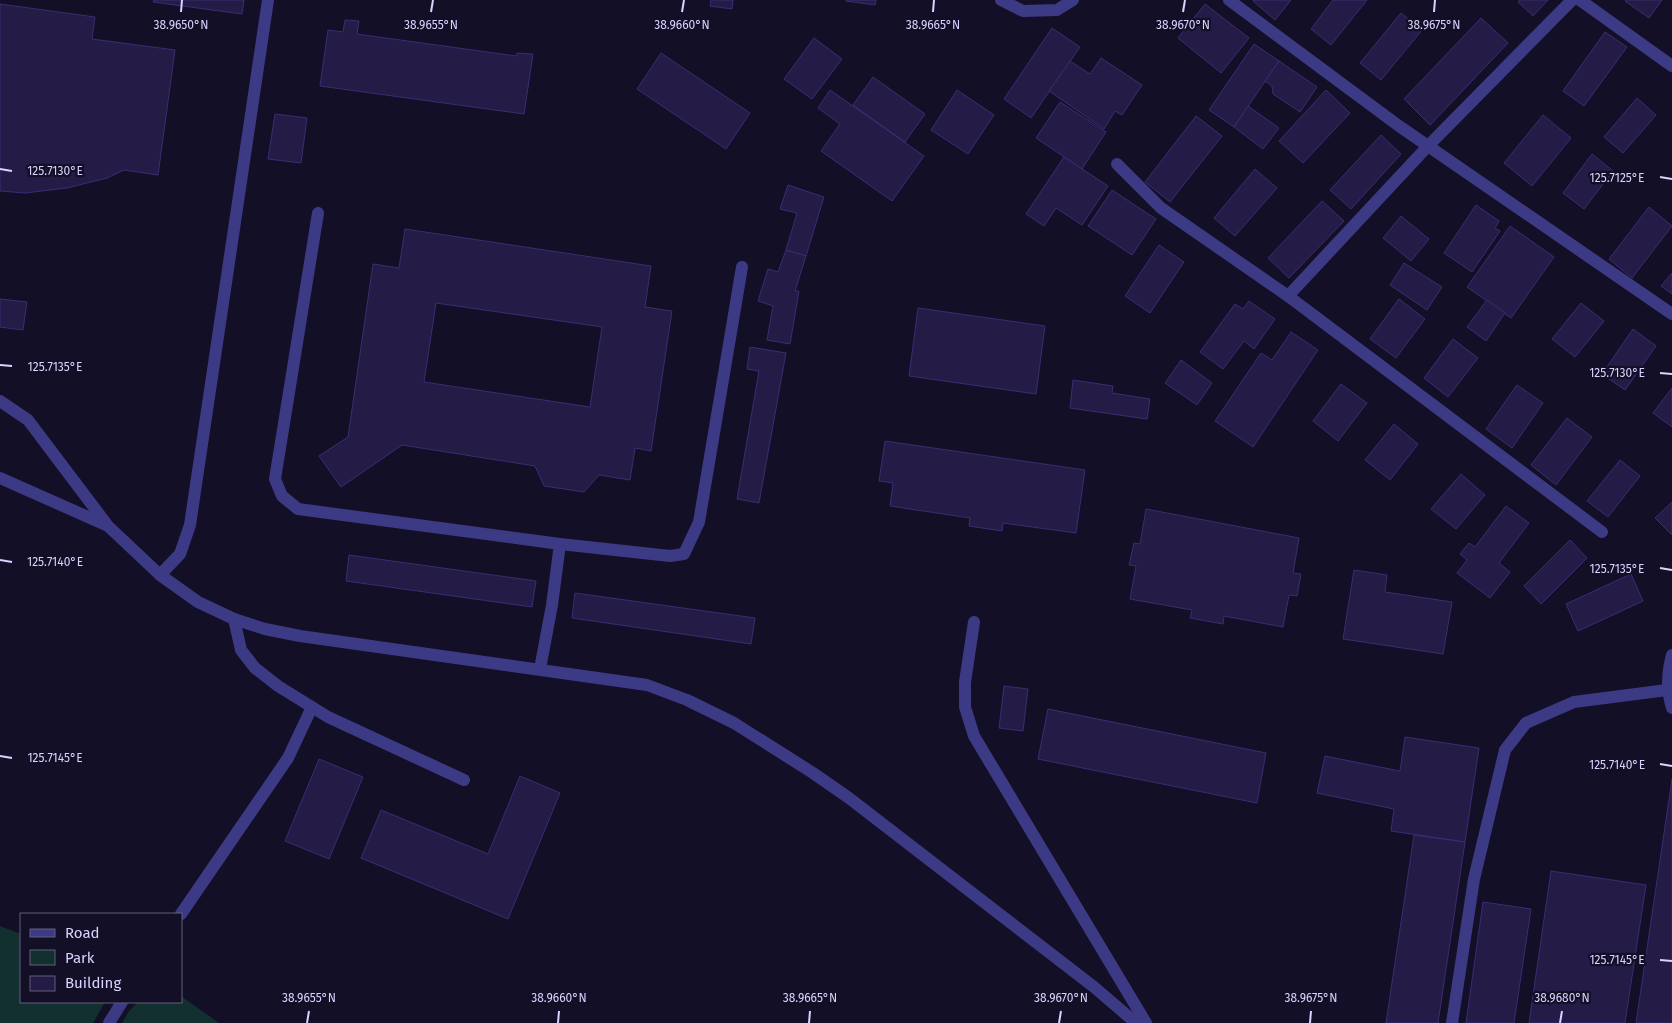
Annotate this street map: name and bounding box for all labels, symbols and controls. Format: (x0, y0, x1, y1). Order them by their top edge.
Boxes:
text: 38.9650°N (154, 18, 209, 32)
text: 38.9655°N (404, 18, 458, 32)
text: 38.9660°N (654, 18, 710, 32)
text: 38.9665°N (906, 18, 960, 32)
text: 38.9670°N (1156, 18, 1210, 32)
text: 38.9675°N (1407, 18, 1461, 32)
text: 125.7130°E (27, 164, 83, 178)
text: 125.7125°E (1590, 171, 1644, 185)
text: 125.7135°E (28, 360, 82, 374)
text: 125.7130°E (1589, 366, 1645, 380)
text: 125.7140°E (27, 555, 83, 569)
text: 125.7135°E (1590, 562, 1644, 576)
text: 125.7145°E (27, 751, 83, 765)
text: 125.7140°E (1589, 758, 1645, 772)
legend (20, 913, 182, 1003)
text: Road (65, 924, 100, 942)
text: Park (65, 949, 95, 967)
text: 125.7145°E (1589, 953, 1645, 967)
text: Building (65, 974, 121, 992)
text: 38.9655°N (282, 991, 336, 1005)
text: 38.9660°N (531, 991, 587, 1005)
text: 38.9665°N (783, 991, 837, 1005)
text: 38.9670°N (1034, 991, 1088, 1005)
text: 38.9675°N (1284, 991, 1338, 1005)
text: 38.9680°N (1534, 991, 1590, 1005)

